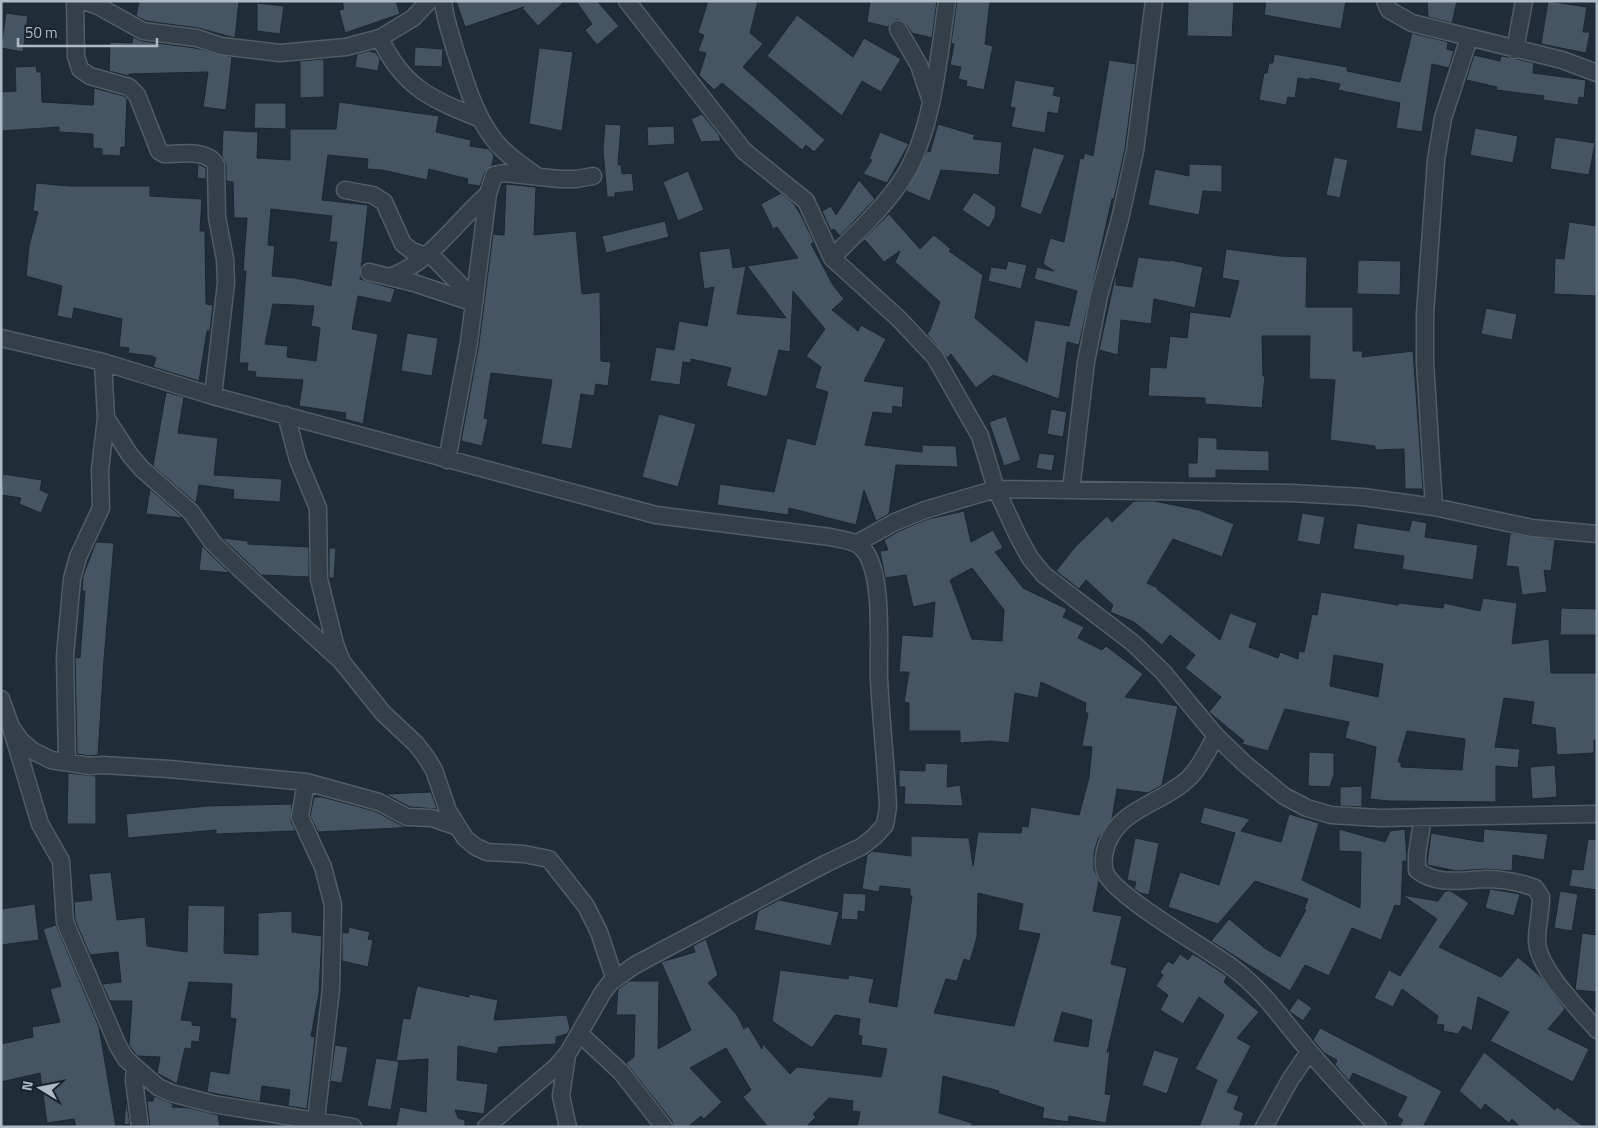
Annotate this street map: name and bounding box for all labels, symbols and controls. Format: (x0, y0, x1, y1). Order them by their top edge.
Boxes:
scale bar (18, 15, 156, 47)
text: 50 m (25, 21, 58, 44)
north arrow (15, 1063, 65, 1113)
text: N (16, 1079, 38, 1092)

